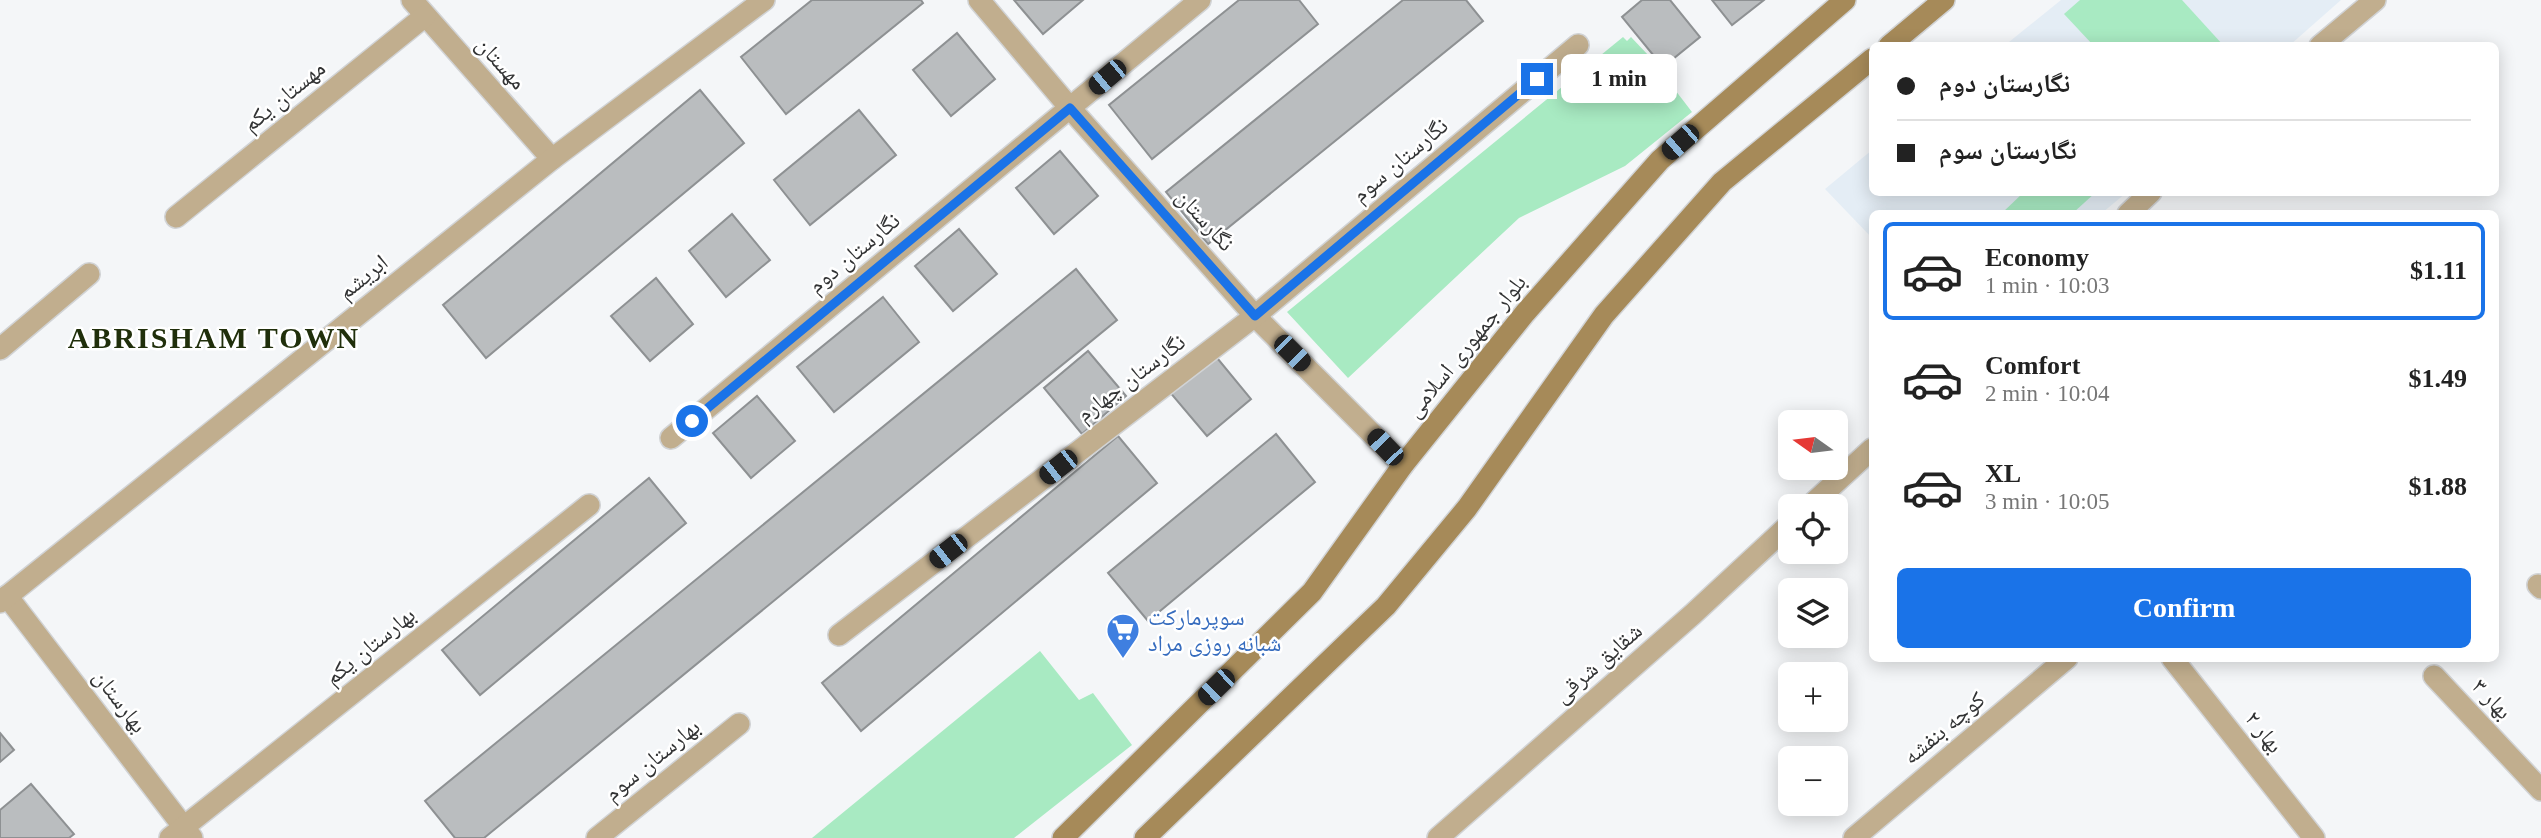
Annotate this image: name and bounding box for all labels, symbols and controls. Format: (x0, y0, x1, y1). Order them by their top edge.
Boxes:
street label: مهستان (470, 32, 531, 95)
street label: مهستان یکم (238, 55, 332, 139)
car (1085, 55, 1130, 99)
callout: 1 min (1562, 55, 1677, 104)
route end (1521, 63, 1553, 95)
text: 1 min (1591, 66, 1647, 91)
text: نگارستان دوم (1939, 69, 2070, 98)
street label: نگارستان سوم (1347, 113, 1455, 210)
car (1658, 120, 1703, 164)
text: نگارستان سوم (1939, 136, 2077, 165)
street label: نگارستان (1170, 184, 1239, 257)
street label: نگارستان دوم (803, 208, 907, 301)
icon: car (1901, 240, 1964, 303)
text: Economy (1985, 243, 2089, 272)
street label: ابریشم (333, 250, 395, 307)
text: $1.11 (2410, 256, 2467, 285)
street label: بلوار جمهوری اسلامی (1401, 270, 1532, 423)
text: 1 min · 10:03 (1985, 273, 2110, 298)
district label: ABRISHAM TOWN (68, 321, 360, 354)
street label: نگارستان چهارم (1072, 329, 1192, 429)
car (1270, 331, 1315, 375)
icon: car (1901, 348, 1964, 411)
text: Comfort (1985, 351, 2080, 380)
text: $1.49 (2409, 364, 2467, 393)
text: 2 min · 10:04 (1985, 381, 2110, 406)
route start (676, 405, 708, 437)
north arrow (1778, 410, 1848, 480)
map controls (1778, 410, 1848, 816)
car (1363, 425, 1408, 469)
car (1035, 446, 1082, 488)
icon: car (1901, 456, 1964, 519)
text: XL (1985, 459, 2021, 488)
text: $1.88 (2409, 472, 2467, 501)
text: 3 min · 10:05 (1985, 489, 2110, 514)
button: locate (1778, 494, 1848, 564)
car (925, 530, 972, 572)
button: Confirm (1897, 568, 2471, 648)
button: layers (1778, 578, 1848, 648)
street label: بهارستان یکم (320, 602, 422, 692)
place label: سوپرمارکت شبانه روزی مراد (1148, 605, 1281, 657)
supermarket icon: سوپرمارکت شبانه روزی مراد (1104, 611, 1142, 660)
street label: شقایق شرقی (1549, 618, 1648, 709)
button: + (1778, 662, 1848, 732)
street label: بهارستان (87, 665, 152, 738)
car (1194, 665, 1239, 709)
street label: بهار ۳ (2467, 674, 2517, 725)
street label: کوچه بنفشه (1898, 686, 1991, 770)
street label: بهار ۲ (2239, 706, 2288, 758)
street label: بهارستان سوم (599, 714, 707, 808)
button: − (1778, 746, 1848, 816)

